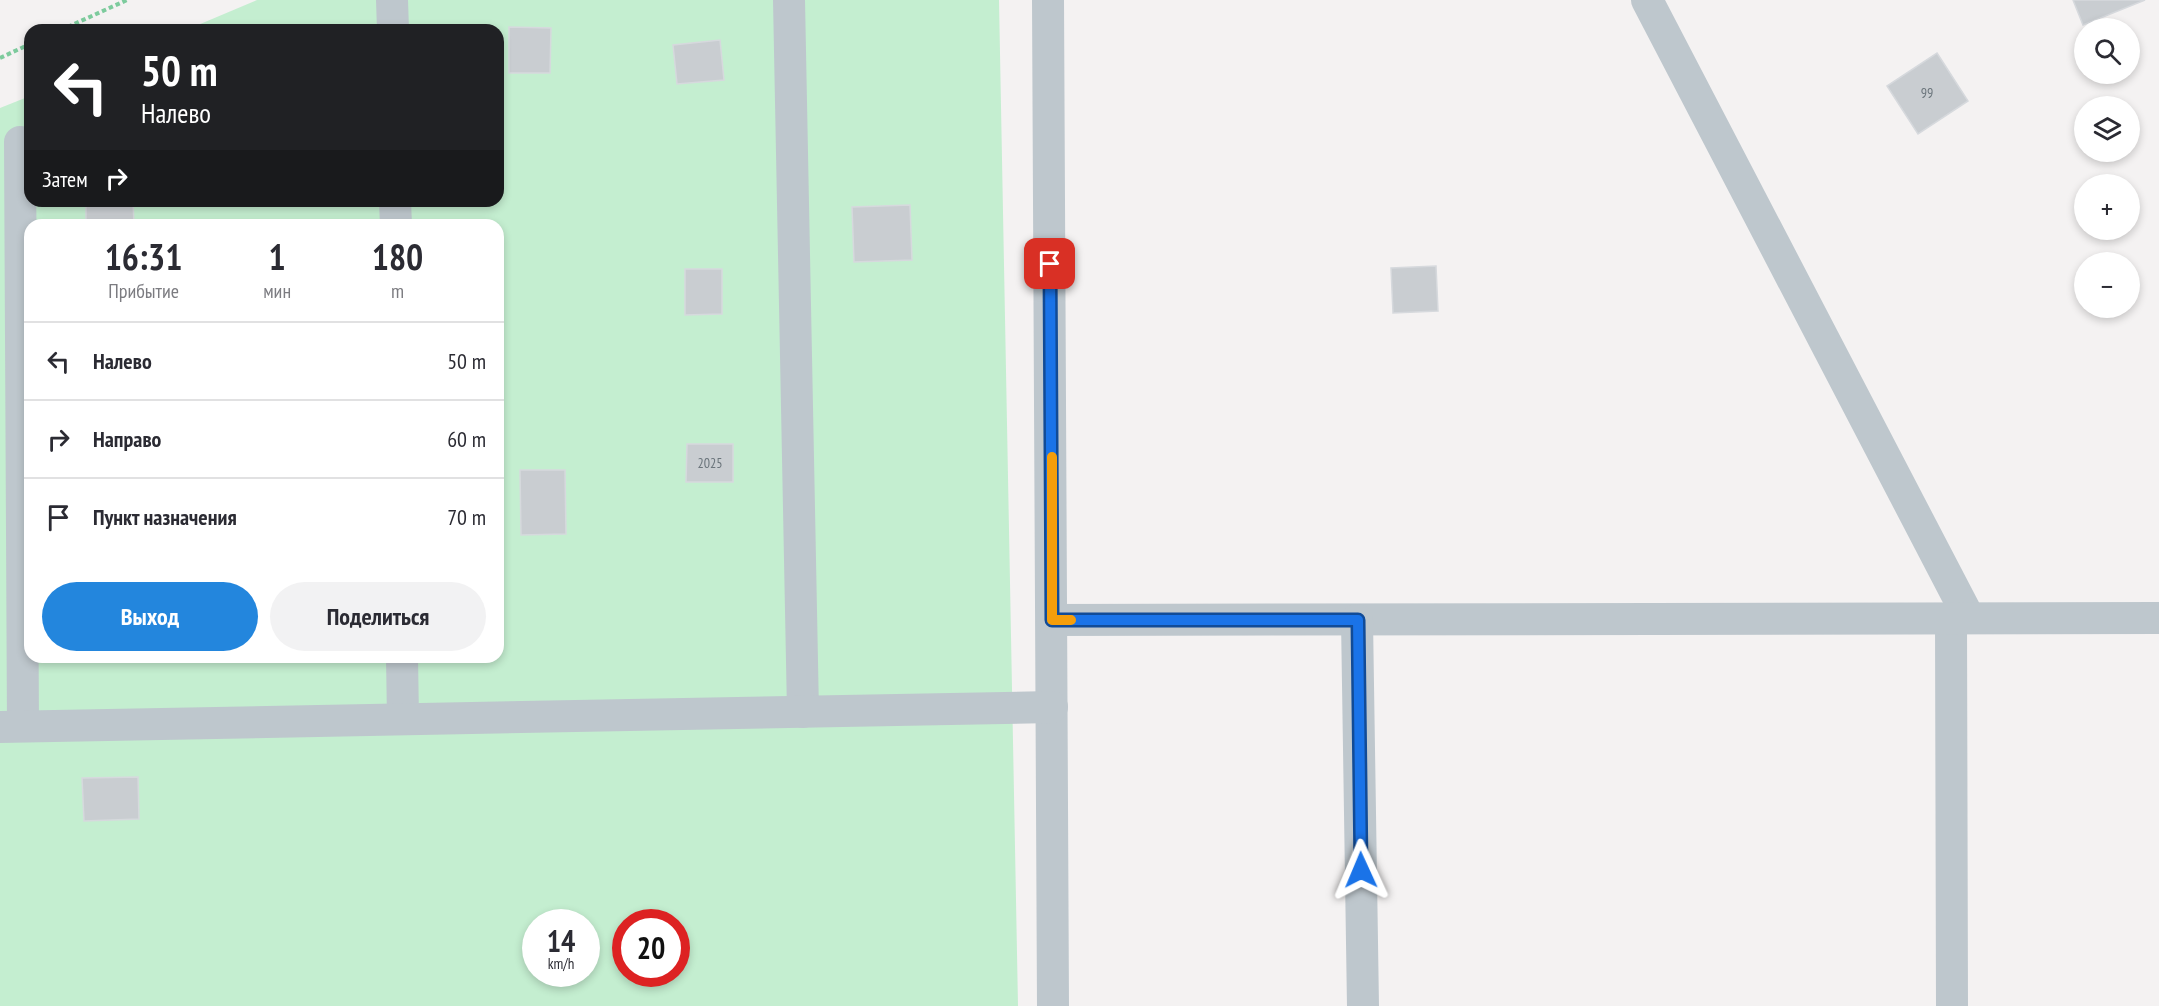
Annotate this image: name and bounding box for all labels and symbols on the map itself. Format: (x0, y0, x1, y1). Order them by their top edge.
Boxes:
house number: 99 (1921, 84, 1933, 102)
pin (1024, 238, 1075, 289)
house number: 2025 (697, 454, 723, 472)
position arrow (1329, 838, 1393, 902)
speed limit sign: 20 (612, 909, 690, 987)

